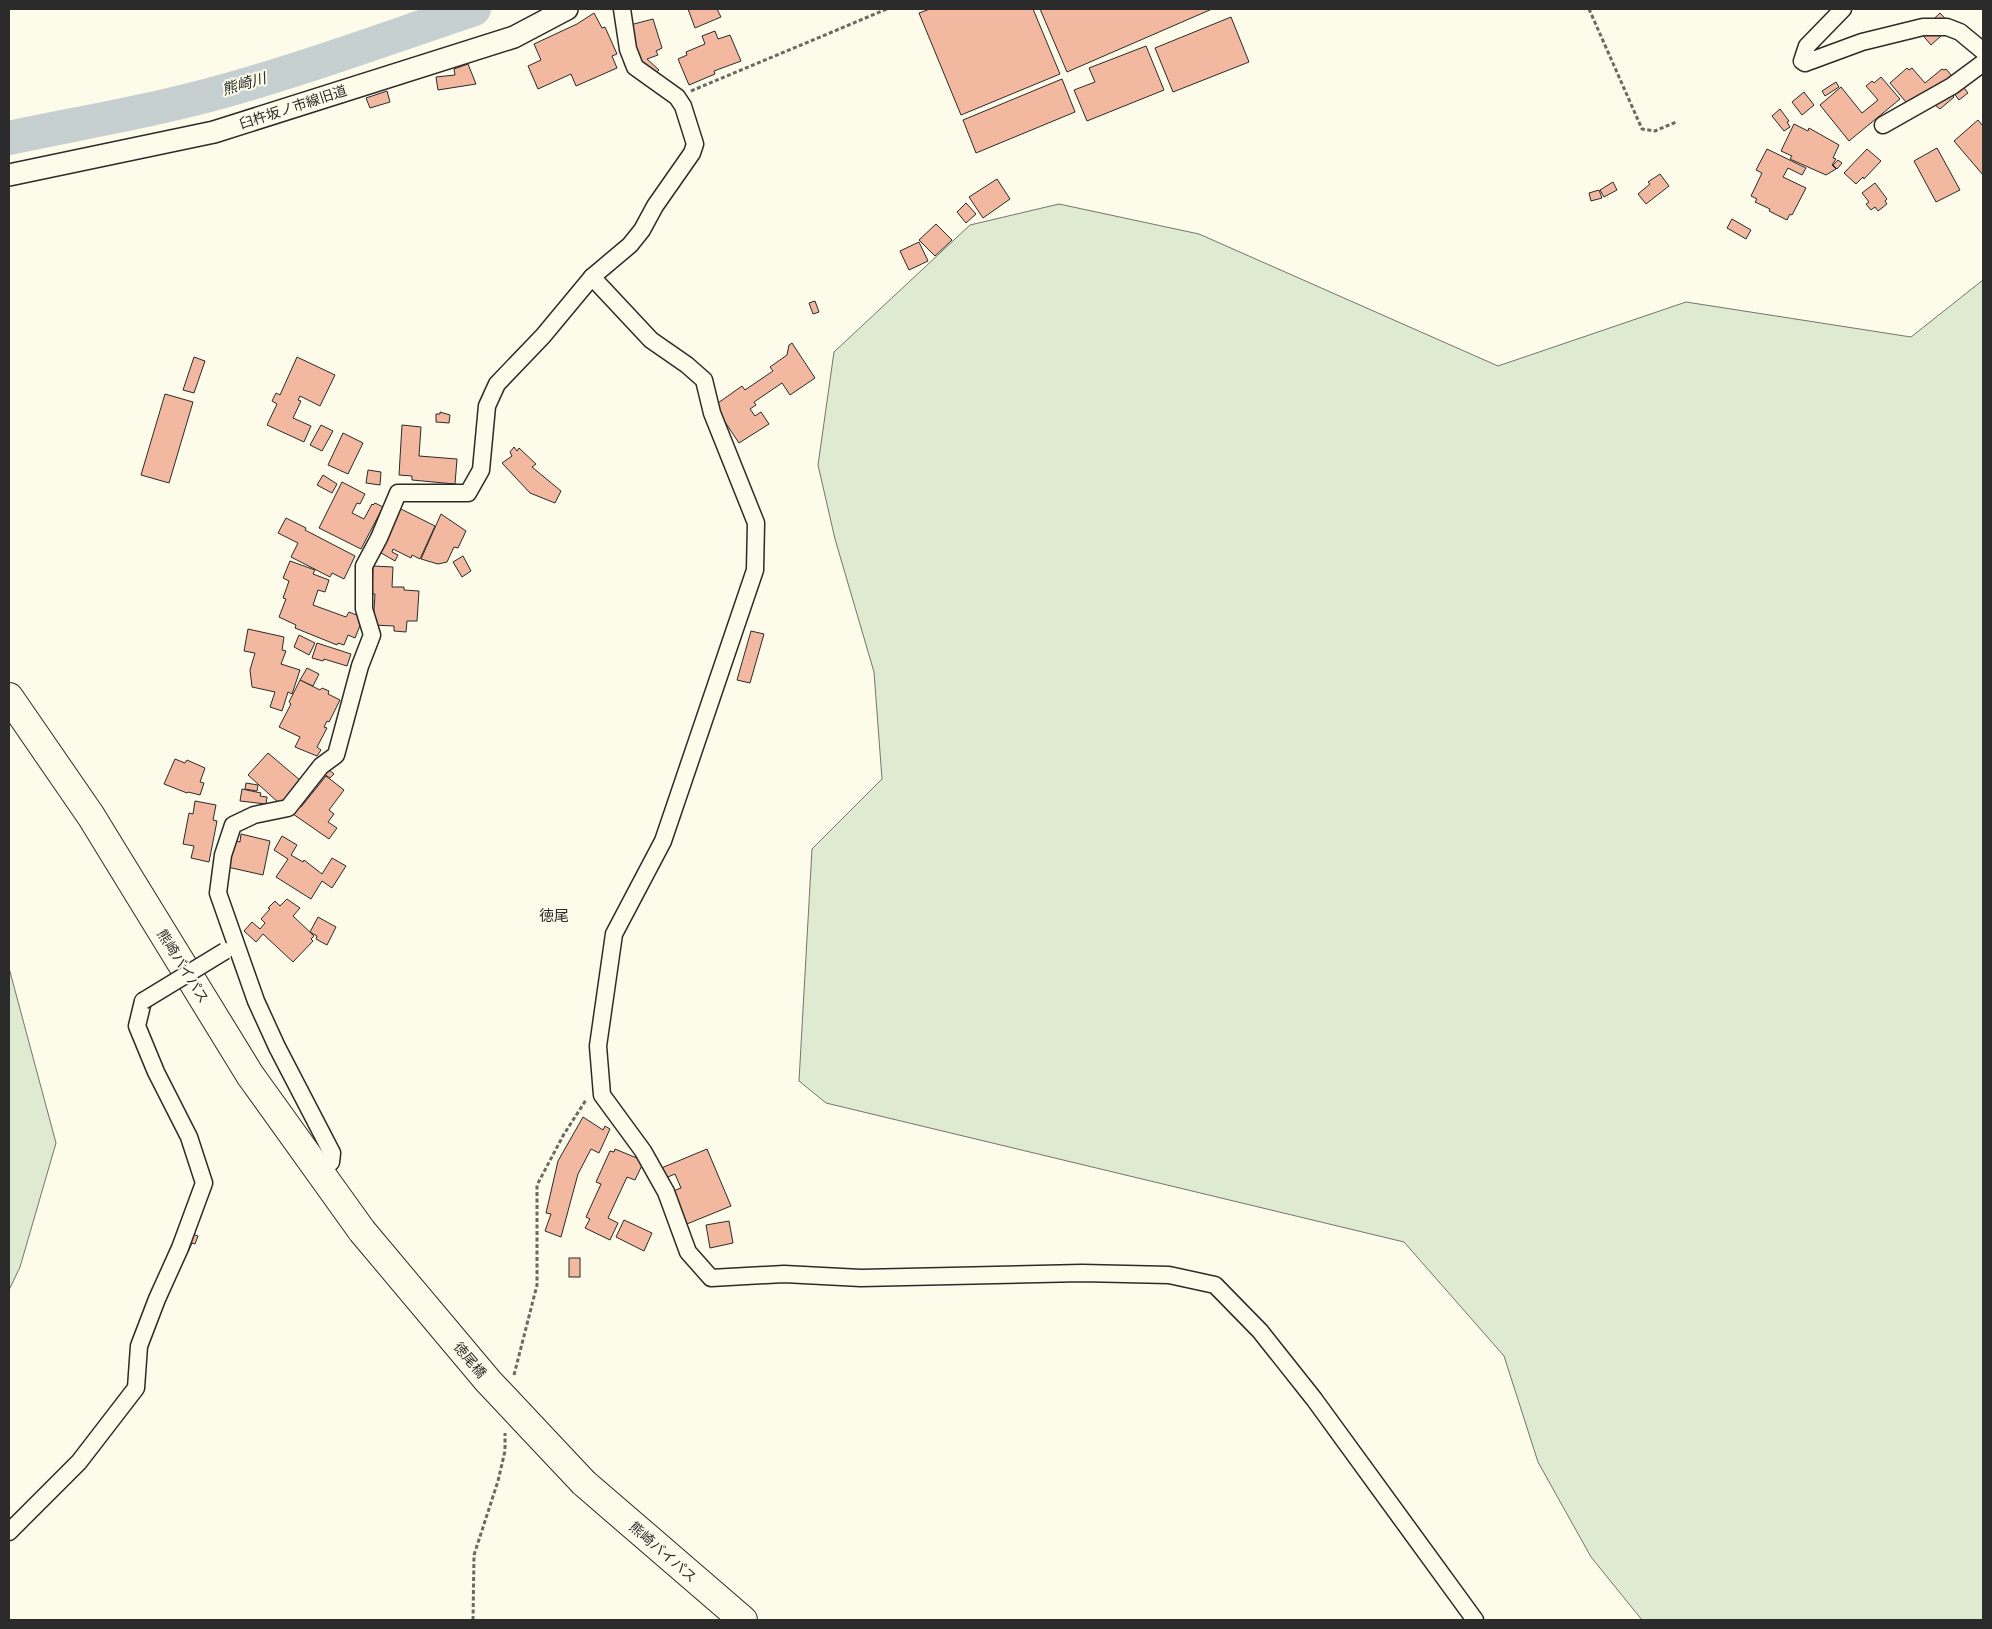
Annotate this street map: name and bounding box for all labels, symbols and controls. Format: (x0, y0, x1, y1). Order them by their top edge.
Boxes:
water label: 熊崎川 (219, 67, 270, 99)
street label: 臼杵坂ノ市線旧道 (237, 80, 349, 133)
district label: 徳尾 (539, 905, 569, 925)
street label: 熊崎バイパス (153, 925, 214, 1006)
street label: 徳尾橋 (450, 1337, 491, 1382)
street label: 熊崎バイパス (625, 1517, 701, 1586)

